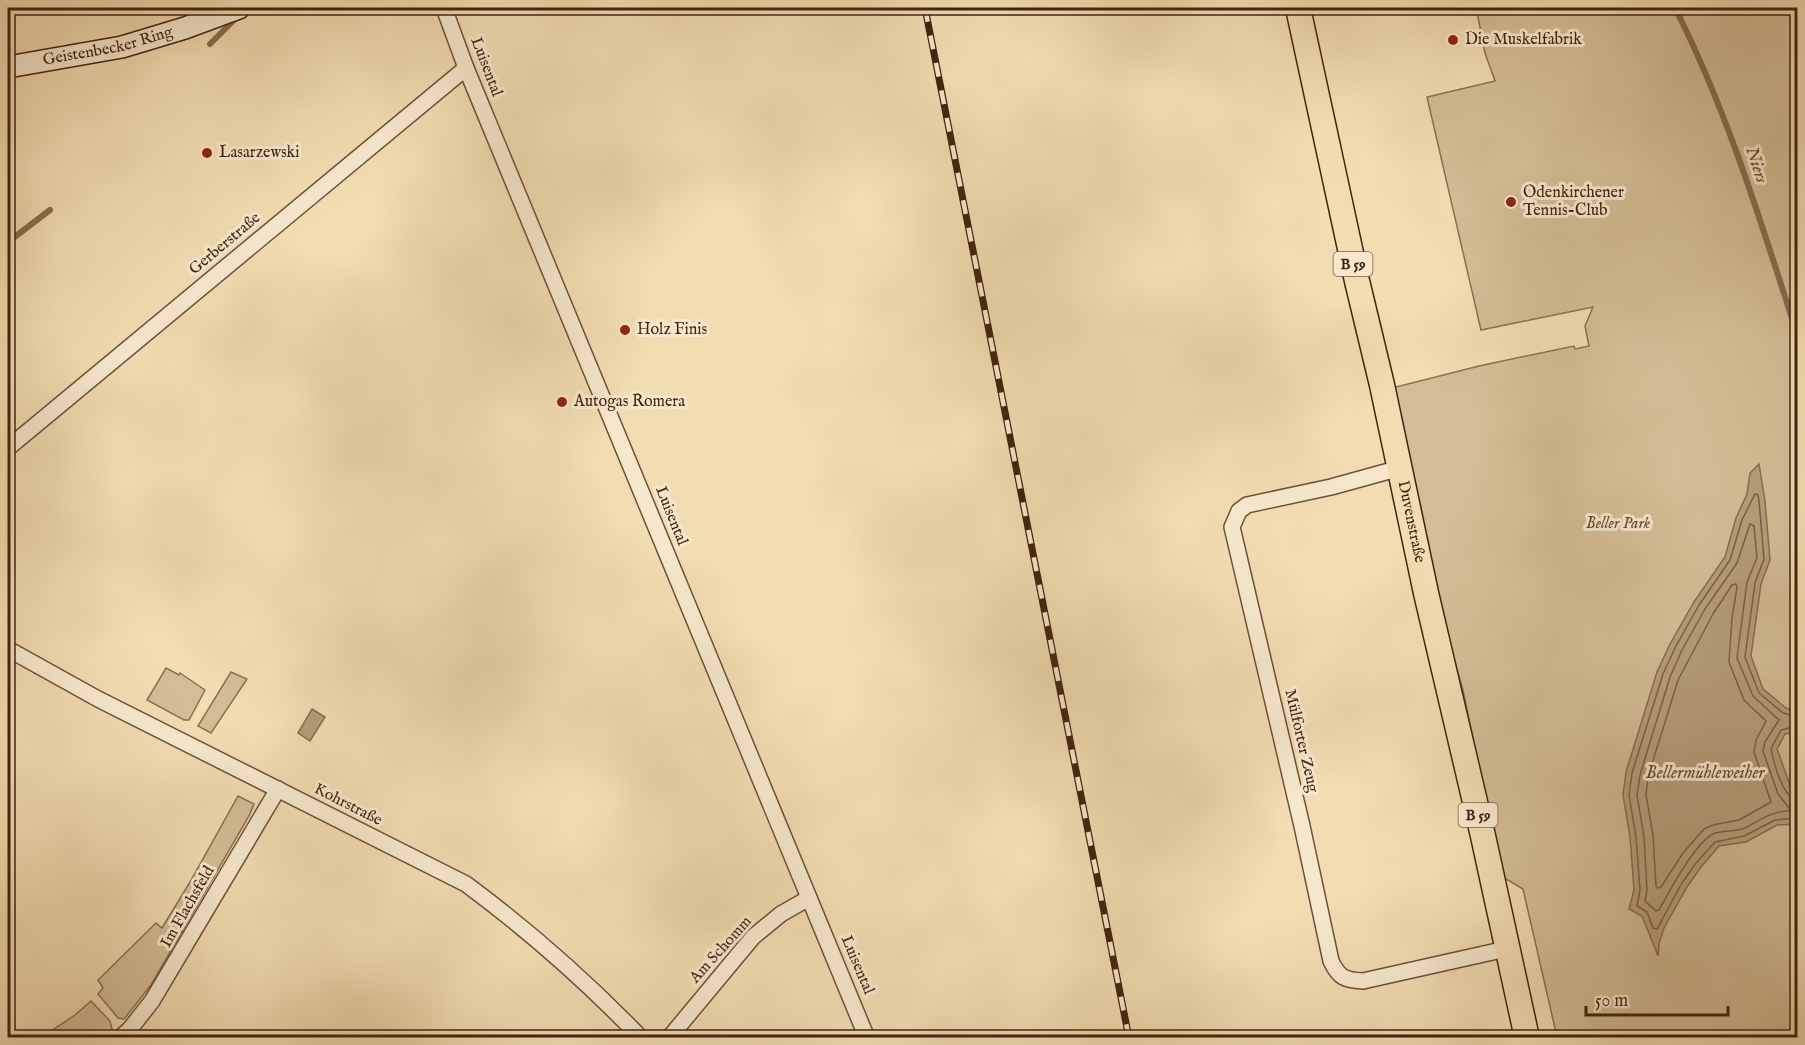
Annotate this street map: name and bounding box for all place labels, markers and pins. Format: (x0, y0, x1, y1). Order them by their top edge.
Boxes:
place label: Die Muskelfabrik (1465, 30, 1582, 50)
marker: Die Muskelfabrik (1446, 33, 1460, 47)
place label: Lasarzewski (219, 143, 299, 163)
marker: Lasarzewski (200, 146, 214, 160)
place label: Odenkirchener Tennis-Club (1523, 183, 1624, 221)
marker: Odenkirchener Tennis-Club (1504, 195, 1518, 209)
place label: Holz Finis (637, 320, 708, 340)
marker: Holz Finis (618, 323, 632, 337)
place label: Autogas Romera (573, 392, 685, 412)
marker: Autogas Romera (555, 395, 569, 409)

